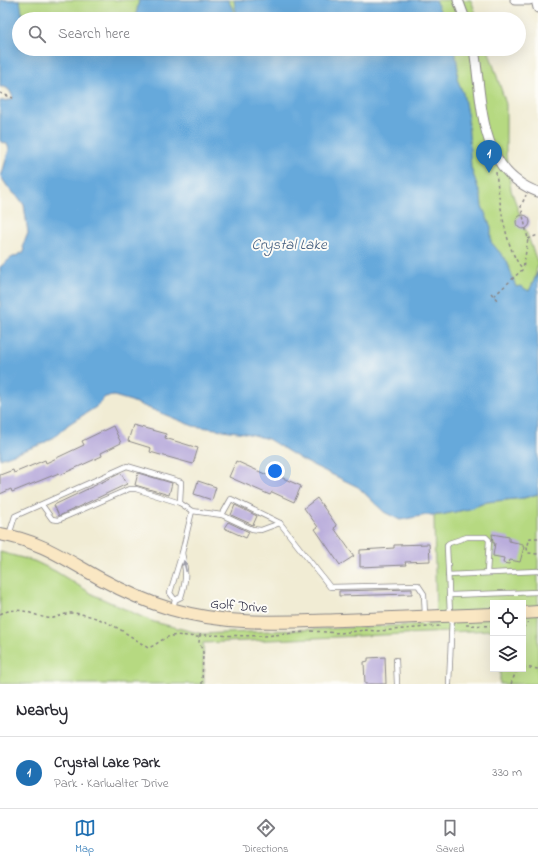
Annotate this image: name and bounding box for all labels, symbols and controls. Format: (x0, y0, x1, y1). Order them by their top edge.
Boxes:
search box (12, 12, 526, 56)
icon: search (26, 23, 48, 45)
text: Search here (58, 23, 130, 45)
pin: 1 (476, 140, 502, 173)
water label: Crystal Lake (251, 234, 328, 257)
your location (265, 461, 285, 481)
one-way arrow (181, 560, 187, 572)
street label: Golf Drive (209, 594, 269, 620)
map controls (490, 600, 526, 672)
button: locate (490, 600, 526, 636)
button: layers (490, 636, 526, 672)
text: Nearby (16, 698, 68, 723)
text: Crystal Lake Park (54, 752, 160, 774)
text: 1 (27, 763, 31, 782)
text: 330 m (492, 763, 522, 782)
text: Park · Karlwalter Drive (54, 774, 169, 793)
tab: Map (74, 817, 96, 857)
tab: Directions (243, 817, 288, 857)
tab: Saved (436, 817, 464, 857)

